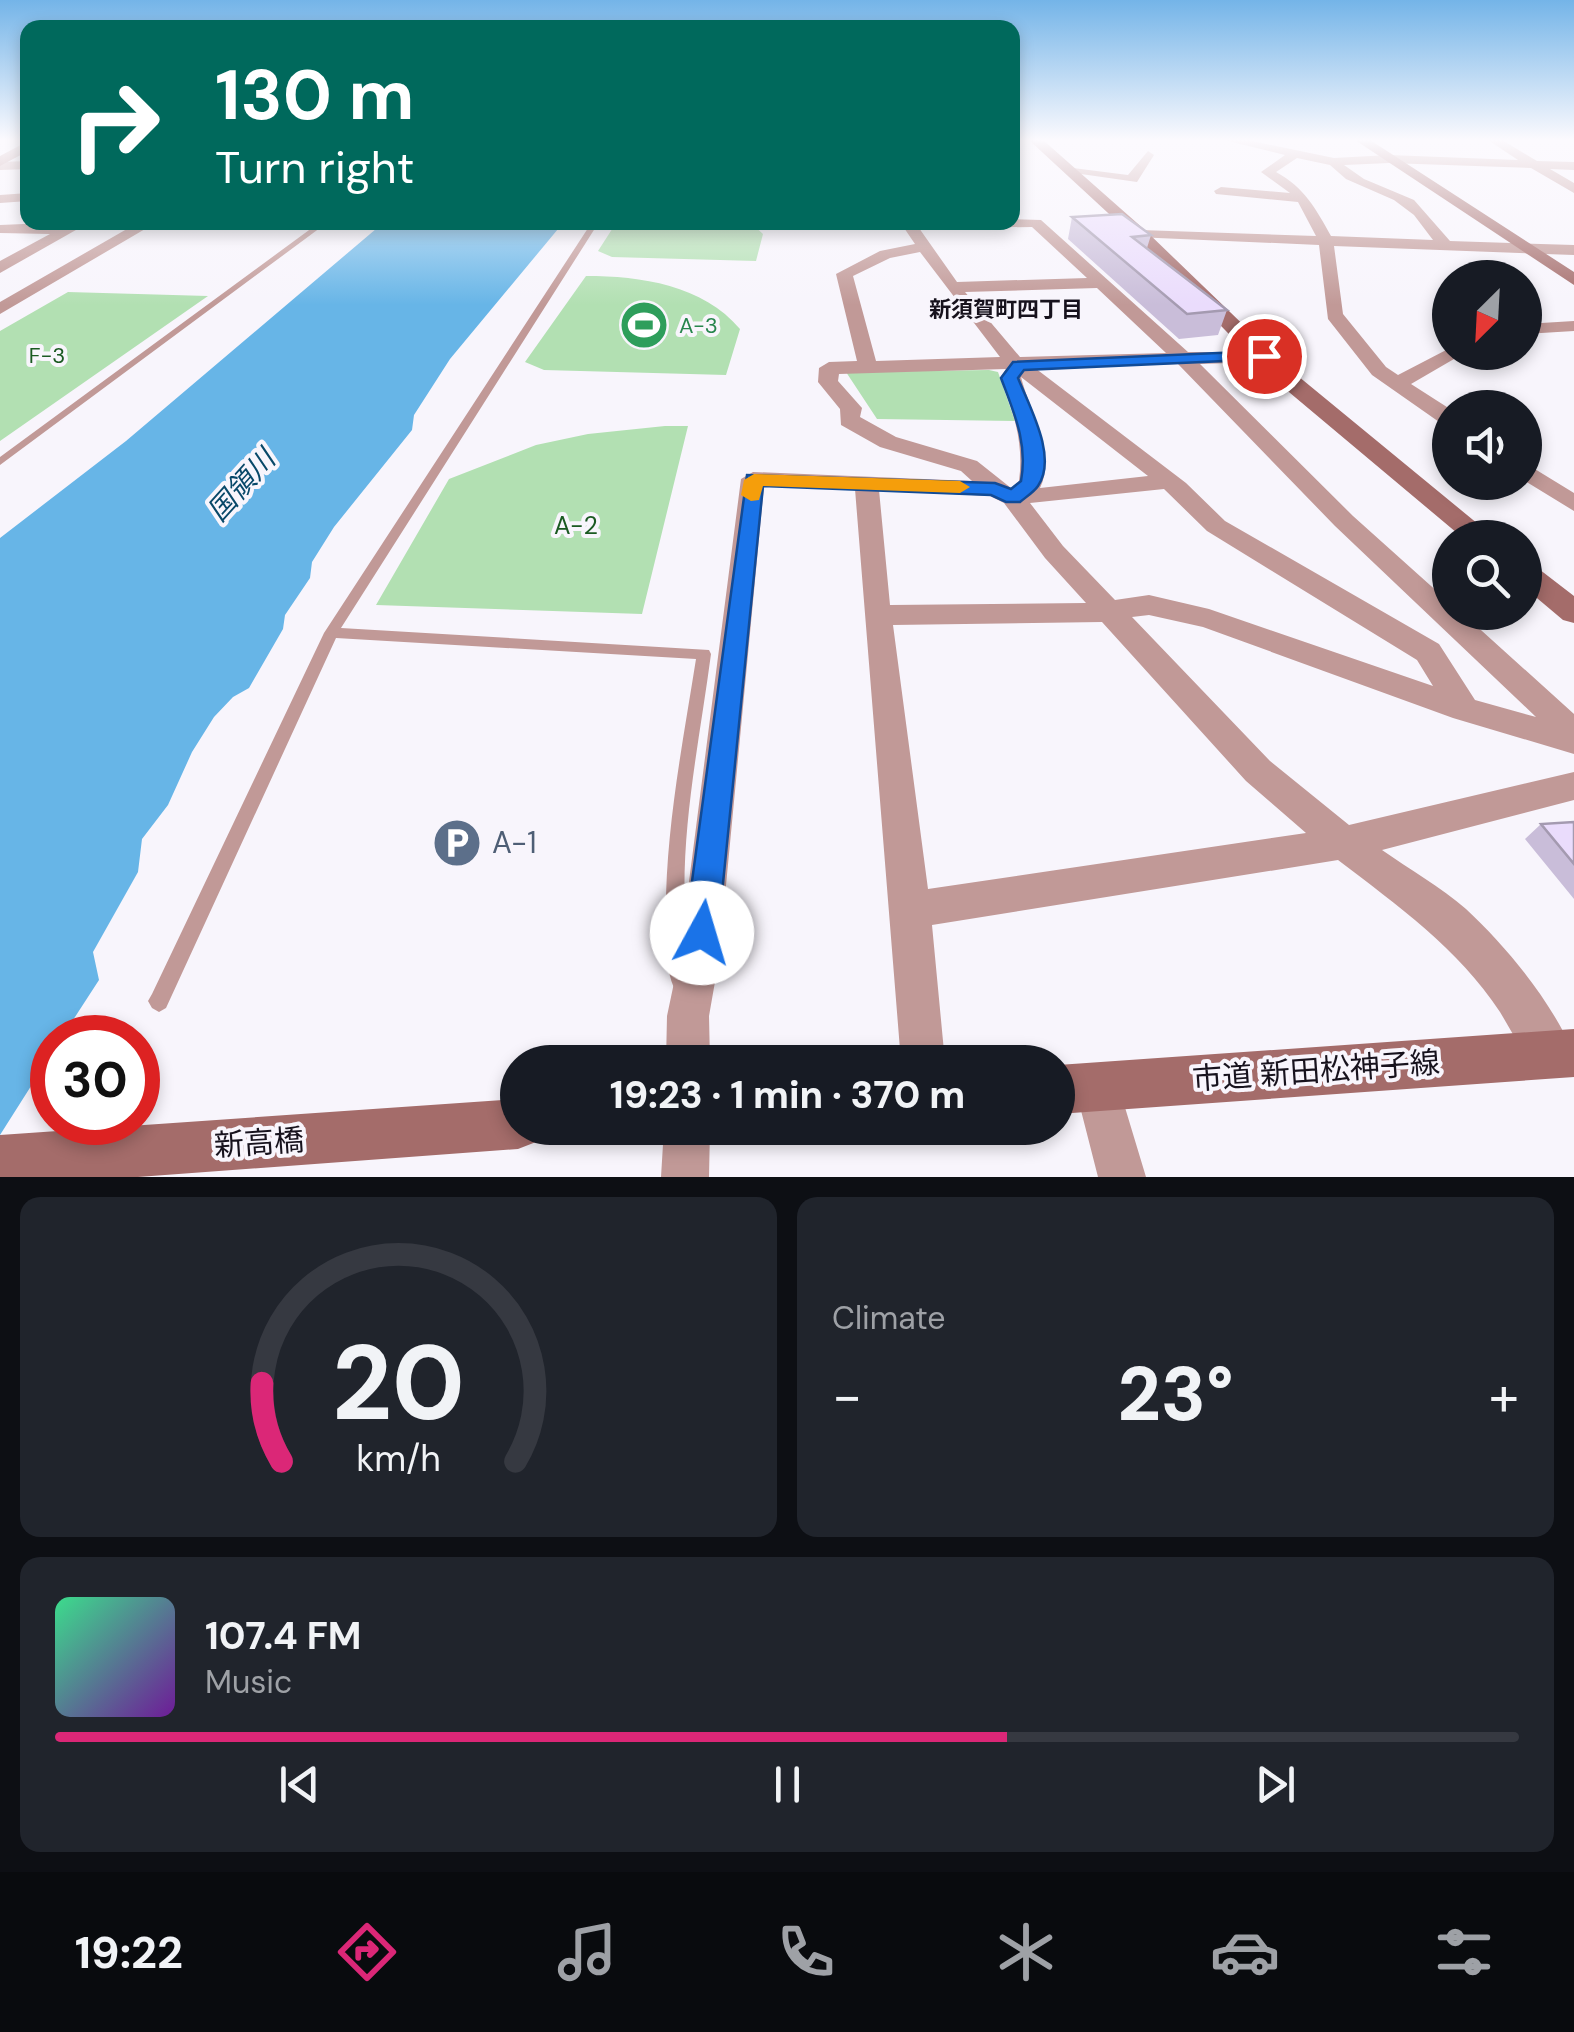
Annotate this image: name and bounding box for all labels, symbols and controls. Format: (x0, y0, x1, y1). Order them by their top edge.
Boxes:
text: 130 m (215, 50, 414, 141)
icon: right (50, 60, 180, 190)
text: Turn right (215, 138, 414, 197)
north arrow (1432, 260, 1542, 370)
map controls (1432, 260, 1542, 630)
district label: 新須賀町四丁目 (929, 295, 1083, 324)
sports icon: A-3 (618, 299, 670, 351)
place label: A-3 (679, 311, 718, 340)
pin (1222, 314, 1307, 399)
icon: arrive (1237, 329, 1292, 384)
park label: F-3 (29, 341, 65, 370)
button: sound (1432, 390, 1542, 500)
water label: 国領川 (200, 440, 285, 529)
park label: A-2 (554, 509, 598, 542)
button: search (1432, 520, 1542, 630)
parking icon: A-1 (431, 817, 483, 869)
place label: A-1 (492, 823, 537, 862)
position arrow (650, 881, 754, 985)
speed limit sign: 30 (30, 1015, 160, 1145)
street label: 市道 新田松神子線 (1191, 1042, 1441, 1099)
text: 19:23 · 1 min · 370 m (610, 1070, 965, 1120)
street label: 新高橋 (213, 1120, 305, 1165)
text: Climate (832, 1297, 946, 1339)
text: 20 (332, 1316, 465, 1451)
text: 23° (1117, 1346, 1234, 1443)
text: − (832, 1360, 862, 1432)
text: + (1489, 1360, 1519, 1432)
text: km/h (356, 1436, 441, 1482)
text: 107.4 FM (205, 1611, 362, 1661)
text: Music (205, 1661, 292, 1703)
icon: previous (272, 1757, 327, 1812)
icon: pause (760, 1757, 815, 1812)
icon: next (1248, 1757, 1303, 1812)
icon: directions (332, 1917, 402, 1987)
icon: music (552, 1917, 622, 1987)
icon: phone (771, 1917, 841, 1987)
icon: climate (991, 1917, 1061, 1987)
icon: car (1210, 1917, 1280, 1987)
icon: filters (1429, 1917, 1499, 1987)
text: 19:22 (75, 1923, 183, 1982)

